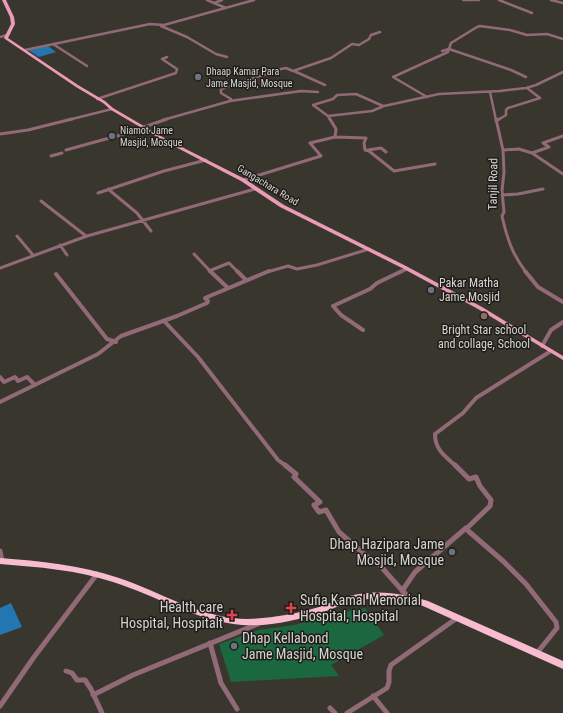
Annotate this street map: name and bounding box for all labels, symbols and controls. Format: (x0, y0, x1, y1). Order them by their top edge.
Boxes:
place label: Dhaap Kamar Para Jame Masjid, Mosque (206, 66, 293, 89)
marker: Dhaap Kamar Para Jame Masjid, Mosque (193, 72, 203, 82)
place label: Niamot Jame Masjid, Mosque (120, 125, 183, 148)
marker: Niamot Jame Masjid, Mosque (107, 131, 117, 141)
street label: Tanjil Road (486, 158, 500, 210)
street label: Gangachara Road (235, 162, 301, 208)
place label: Pakar Matha Jame Mosjid (439, 276, 500, 304)
marker: Pakar Matha Jame Mosjid (426, 285, 436, 295)
marker: Bright Star school and collage, School (479, 311, 489, 321)
place label: Bright Star school and collage, School (438, 323, 530, 351)
place label: Dhap Hazipara Jame Mosjid, Mosque (330, 536, 444, 568)
marker: Dhap Hazipara Jame Mosjid, Mosque (447, 547, 457, 557)
place label: Sufia Kamal Memorial Hospital, Hospital (300, 592, 421, 624)
place label: Health care Hospital, Hospitalt (120, 599, 223, 631)
marker: Sufia Kamal Memorial Hospital, Hospital (285, 602, 297, 614)
marker: Health care Hospital, Hospitalt (226, 609, 238, 621)
place label: Dhap Kellabond Jame Masjid, Mosque (242, 630, 363, 662)
marker: Dhap Kellabond Jame Masjid, Mosque (229, 641, 239, 651)

